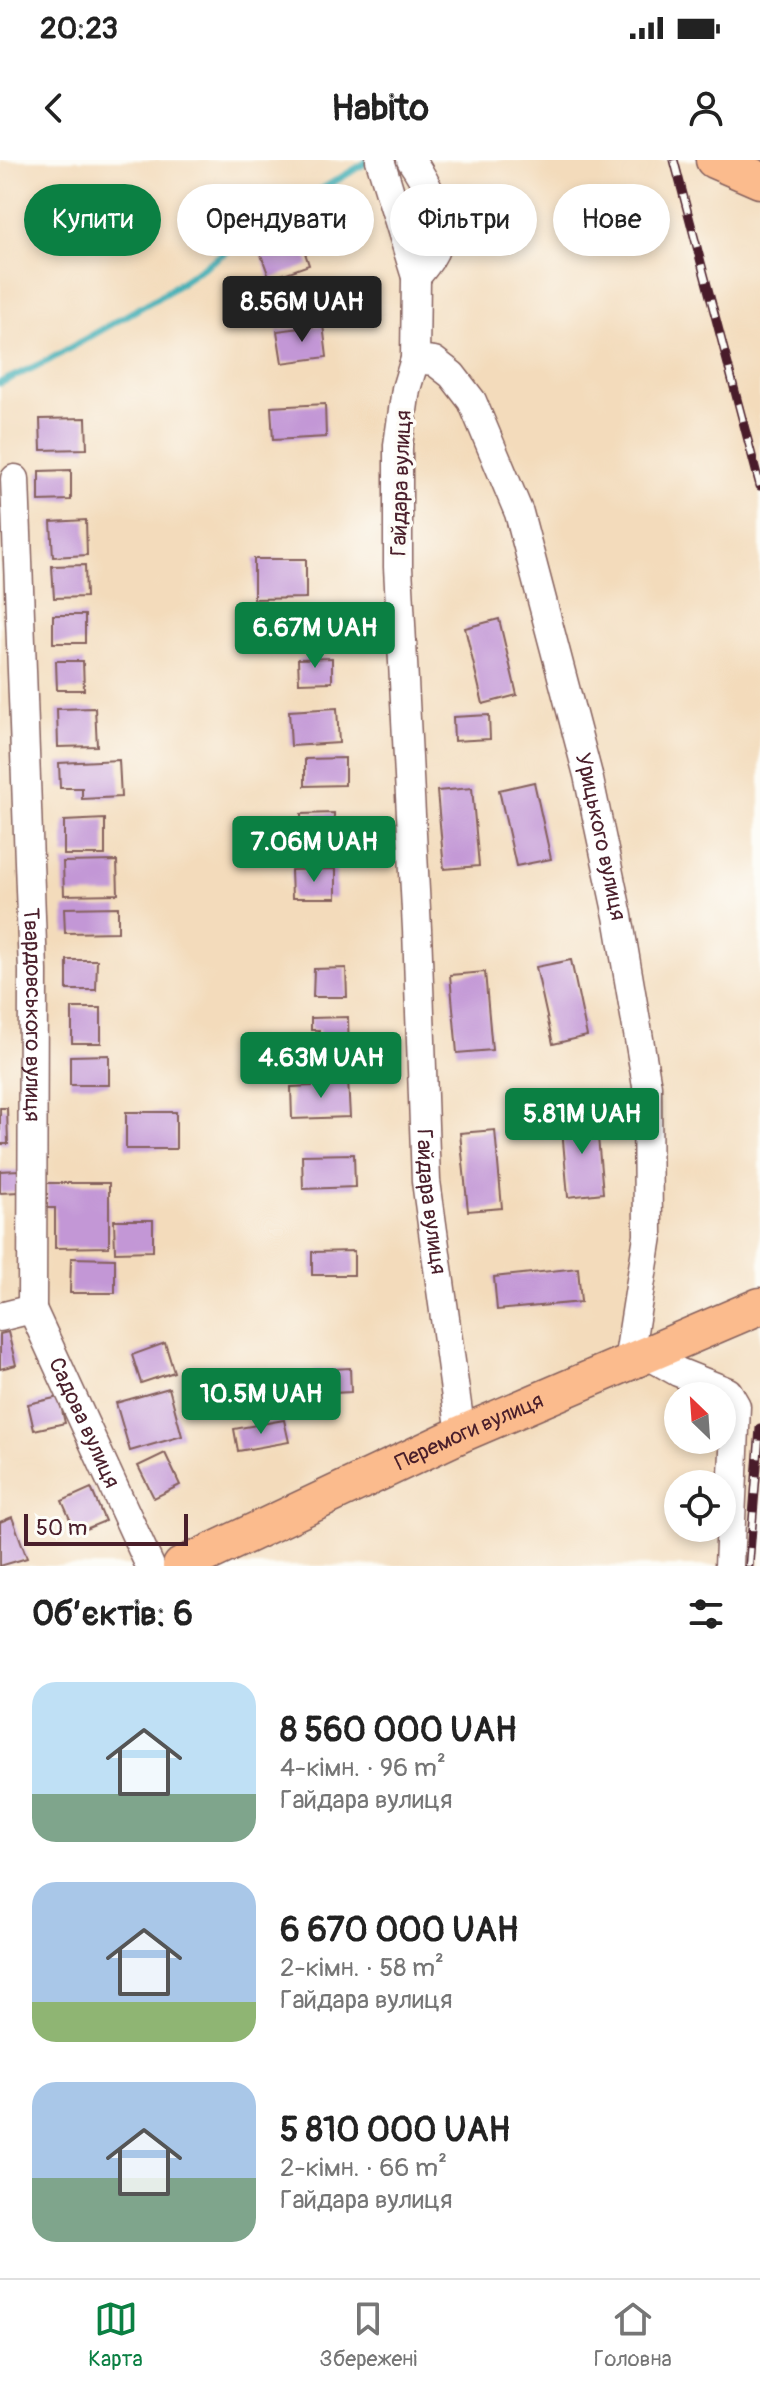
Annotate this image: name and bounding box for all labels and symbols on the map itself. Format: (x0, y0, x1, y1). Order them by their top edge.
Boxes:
pin: 8.56M UAH (210, 276, 394, 344)
street label: Гайдара вулиця (384, 410, 418, 556)
pin: 6.67M UAH (223, 602, 407, 670)
street label: Урицького вулиця (569, 750, 633, 923)
pin: 7.06M UAH (222, 816, 406, 884)
street label: Твардовського вулиця (17, 907, 47, 1122)
pin: 4.63M UAH (229, 1032, 413, 1100)
pin: 5.81M UAH (490, 1088, 674, 1156)
street label: Гайдара вулиця (410, 1129, 453, 1276)
street label: Садова вулиця (42, 1353, 126, 1492)
pin: 10.5M UAH (169, 1368, 353, 1436)
north arrow (664, 1382, 736, 1454)
street label: Перемоги вулиця (391, 1386, 548, 1477)
scale bar (24, 1510, 188, 1546)

